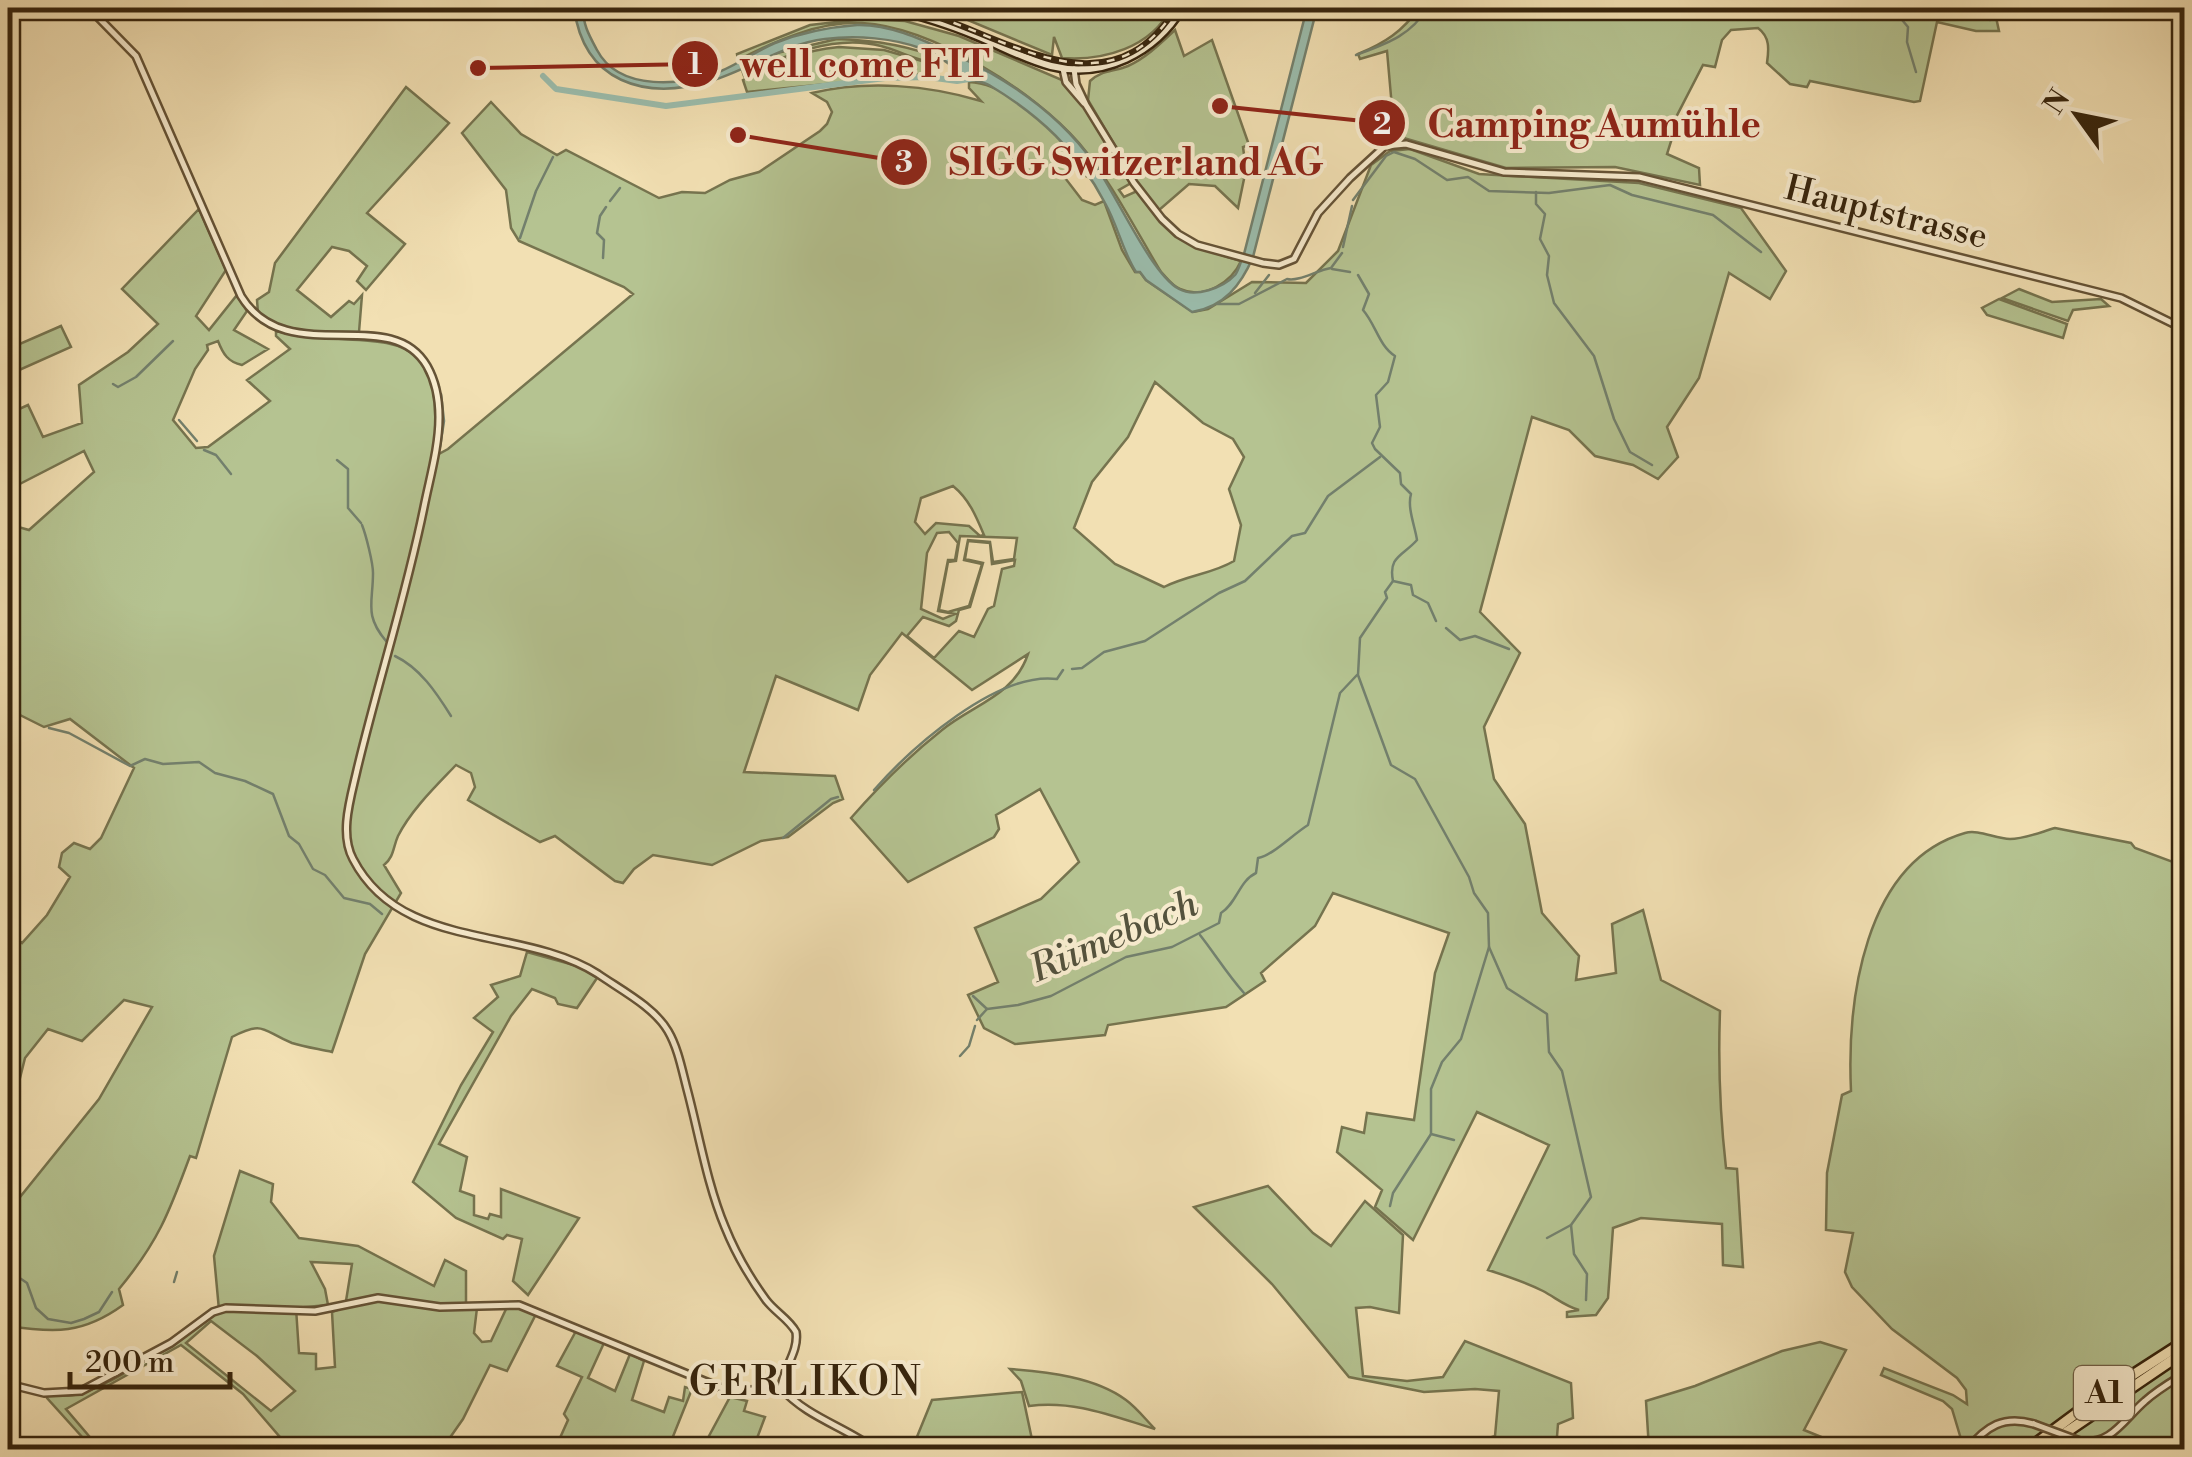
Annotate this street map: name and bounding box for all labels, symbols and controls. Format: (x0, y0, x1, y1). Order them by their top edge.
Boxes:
callout: well come FIT (670, 30, 1009, 98)
text: well come FIT (739, 42, 990, 89)
text: 1 (688, 46, 703, 84)
north arrow (2027, 65, 2127, 165)
text: N (2037, 83, 2078, 121)
callout: Camping Aumühle (1357, 89, 1780, 157)
text: Camping Aumühle (1427, 102, 1761, 149)
text: 2 (1373, 106, 1391, 144)
callout: SIGG Switzerland AG (879, 128, 1343, 196)
text: SIGG Switzerland AG (949, 140, 1323, 187)
text: 3 (895, 144, 913, 182)
street label: Hauptstrasse (1780, 167, 1992, 259)
water label: Riimebach (1022, 880, 1206, 994)
scale bar (70, 1327, 230, 1389)
text: 200 m (85, 1344, 174, 1382)
district label: GERLIKON (689, 1358, 923, 1408)
road number: A1 (2074, 1366, 2134, 1420)

